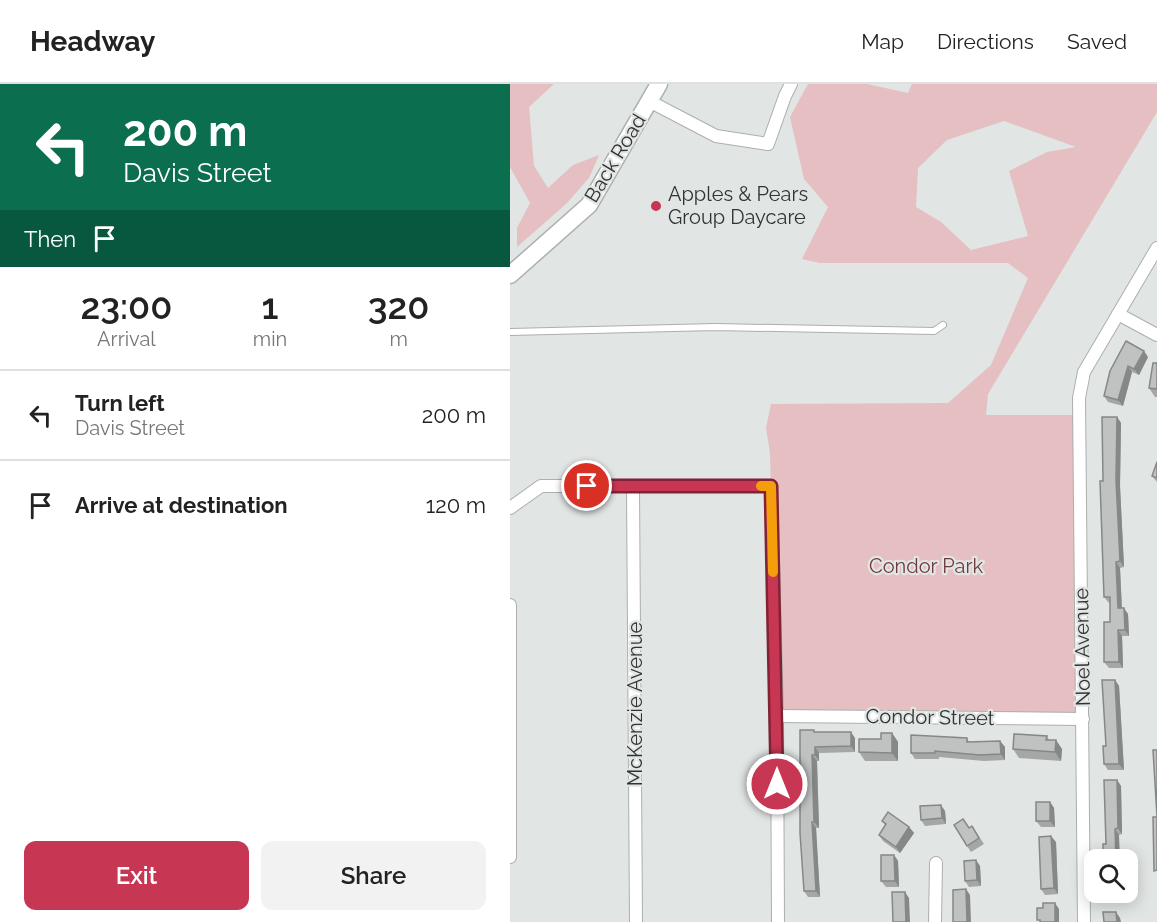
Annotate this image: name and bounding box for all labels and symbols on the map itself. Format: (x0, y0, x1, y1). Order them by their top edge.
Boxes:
street label: Back Road (579, 109, 651, 207)
place label: Apples & Pears Group Daycare (668, 182, 808, 229)
marker: Apples & Pears Group Daycare (649, 199, 663, 213)
pin (561, 460, 612, 511)
park label: Condor Park (869, 554, 983, 578)
street label: Noel Avenue (1069, 587, 1095, 706)
street label: McKenzie Avenue (623, 621, 647, 786)
street label: Condor Street (865, 704, 995, 730)
position arrow (745, 752, 809, 816)

